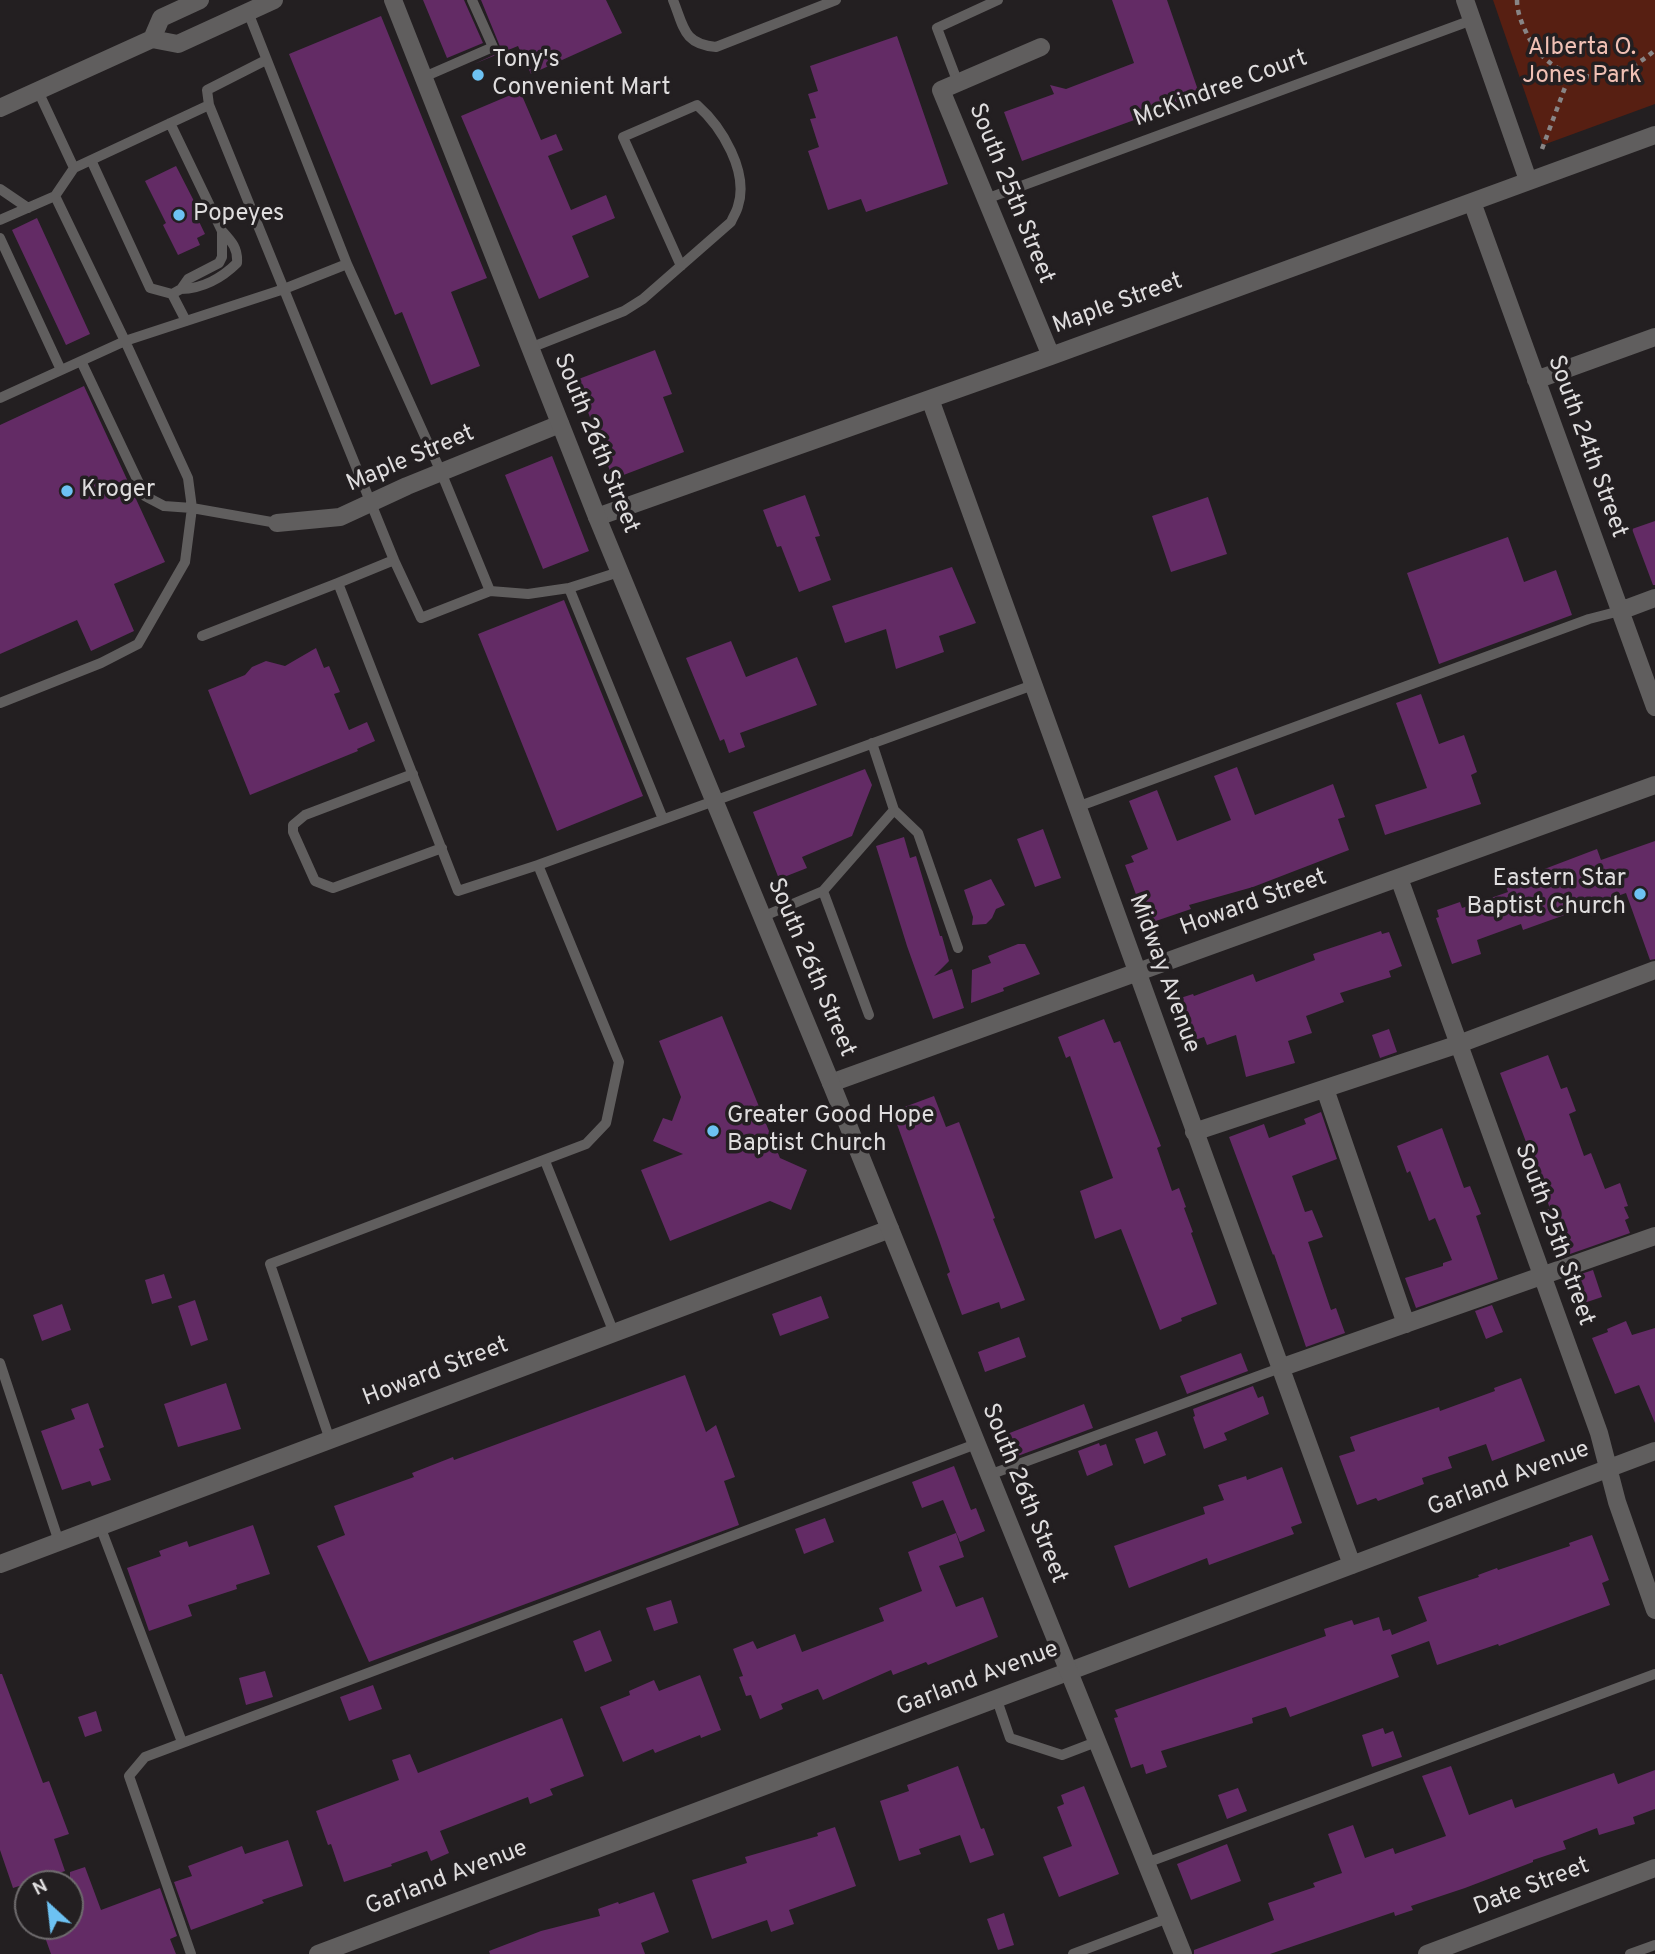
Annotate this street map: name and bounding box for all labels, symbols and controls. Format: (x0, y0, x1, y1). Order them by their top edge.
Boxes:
park label: Alberta O. Jones Park (1522, 35, 1642, 91)
street label: McKindree Court (1130, 45, 1312, 135)
place label: Tony's Convenient Mart (492, 47, 671, 103)
marker: Tony's Convenient Mart (470, 67, 486, 83)
street label: South 25th Street (961, 100, 1059, 288)
place label: Popeyes (193, 201, 284, 229)
marker: Popeyes (171, 207, 187, 223)
street label: Maple Street (1049, 268, 1187, 342)
street label: South 26th Street (546, 350, 644, 538)
street label: South 24th Street (1540, 352, 1632, 542)
street label: Maple Street (343, 420, 479, 500)
place label: Kroger (81, 477, 155, 505)
marker: Kroger (59, 483, 75, 499)
street label: Howard Street (1177, 864, 1331, 944)
place label: Eastern Star Baptist Church (1466, 866, 1626, 922)
street label: South 26th Street (759, 874, 861, 1062)
marker: Eastern Star Baptist Church (1632, 886, 1648, 902)
street label: Midway Avenue (1121, 891, 1205, 1057)
place label: Greater Good Hope Baptist Church (727, 1103, 934, 1159)
marker: Greater Good Hope Baptist Church (705, 1123, 721, 1139)
street label: South 25th Street (1507, 1140, 1599, 1330)
street label: Howard Street (359, 1332, 513, 1414)
street label: South 26th Street (974, 1400, 1072, 1588)
street label: Garland Avenue (1424, 1436, 1594, 1524)
street label: Garland Avenue (893, 1636, 1063, 1724)
street label: Garland Avenue (362, 1835, 532, 1923)
street label: Date Street (1470, 1853, 1594, 1923)
north arrow (14, 1870, 84, 1940)
text: N (29, 1874, 52, 1902)

